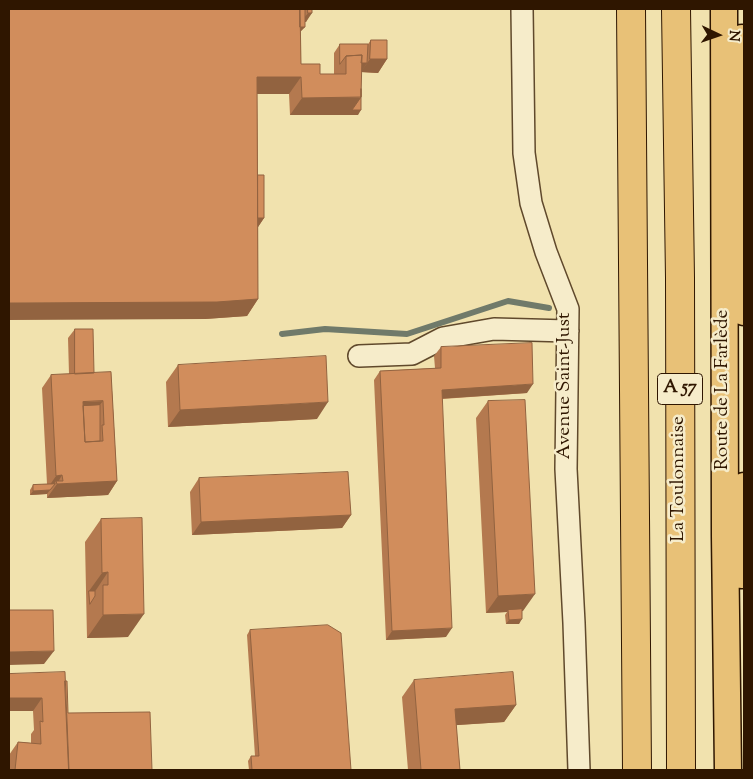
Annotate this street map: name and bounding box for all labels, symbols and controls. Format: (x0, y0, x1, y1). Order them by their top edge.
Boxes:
north arrow (693, 10, 743, 60)
text: N (723, 30, 743, 42)
street label: Route de La Farlède (713, 310, 735, 470)
street label: Avenue Saint-Just (555, 313, 577, 459)
road number: A 57 (658, 374, 702, 404)
street label: La Toulonnaise (669, 416, 691, 542)

